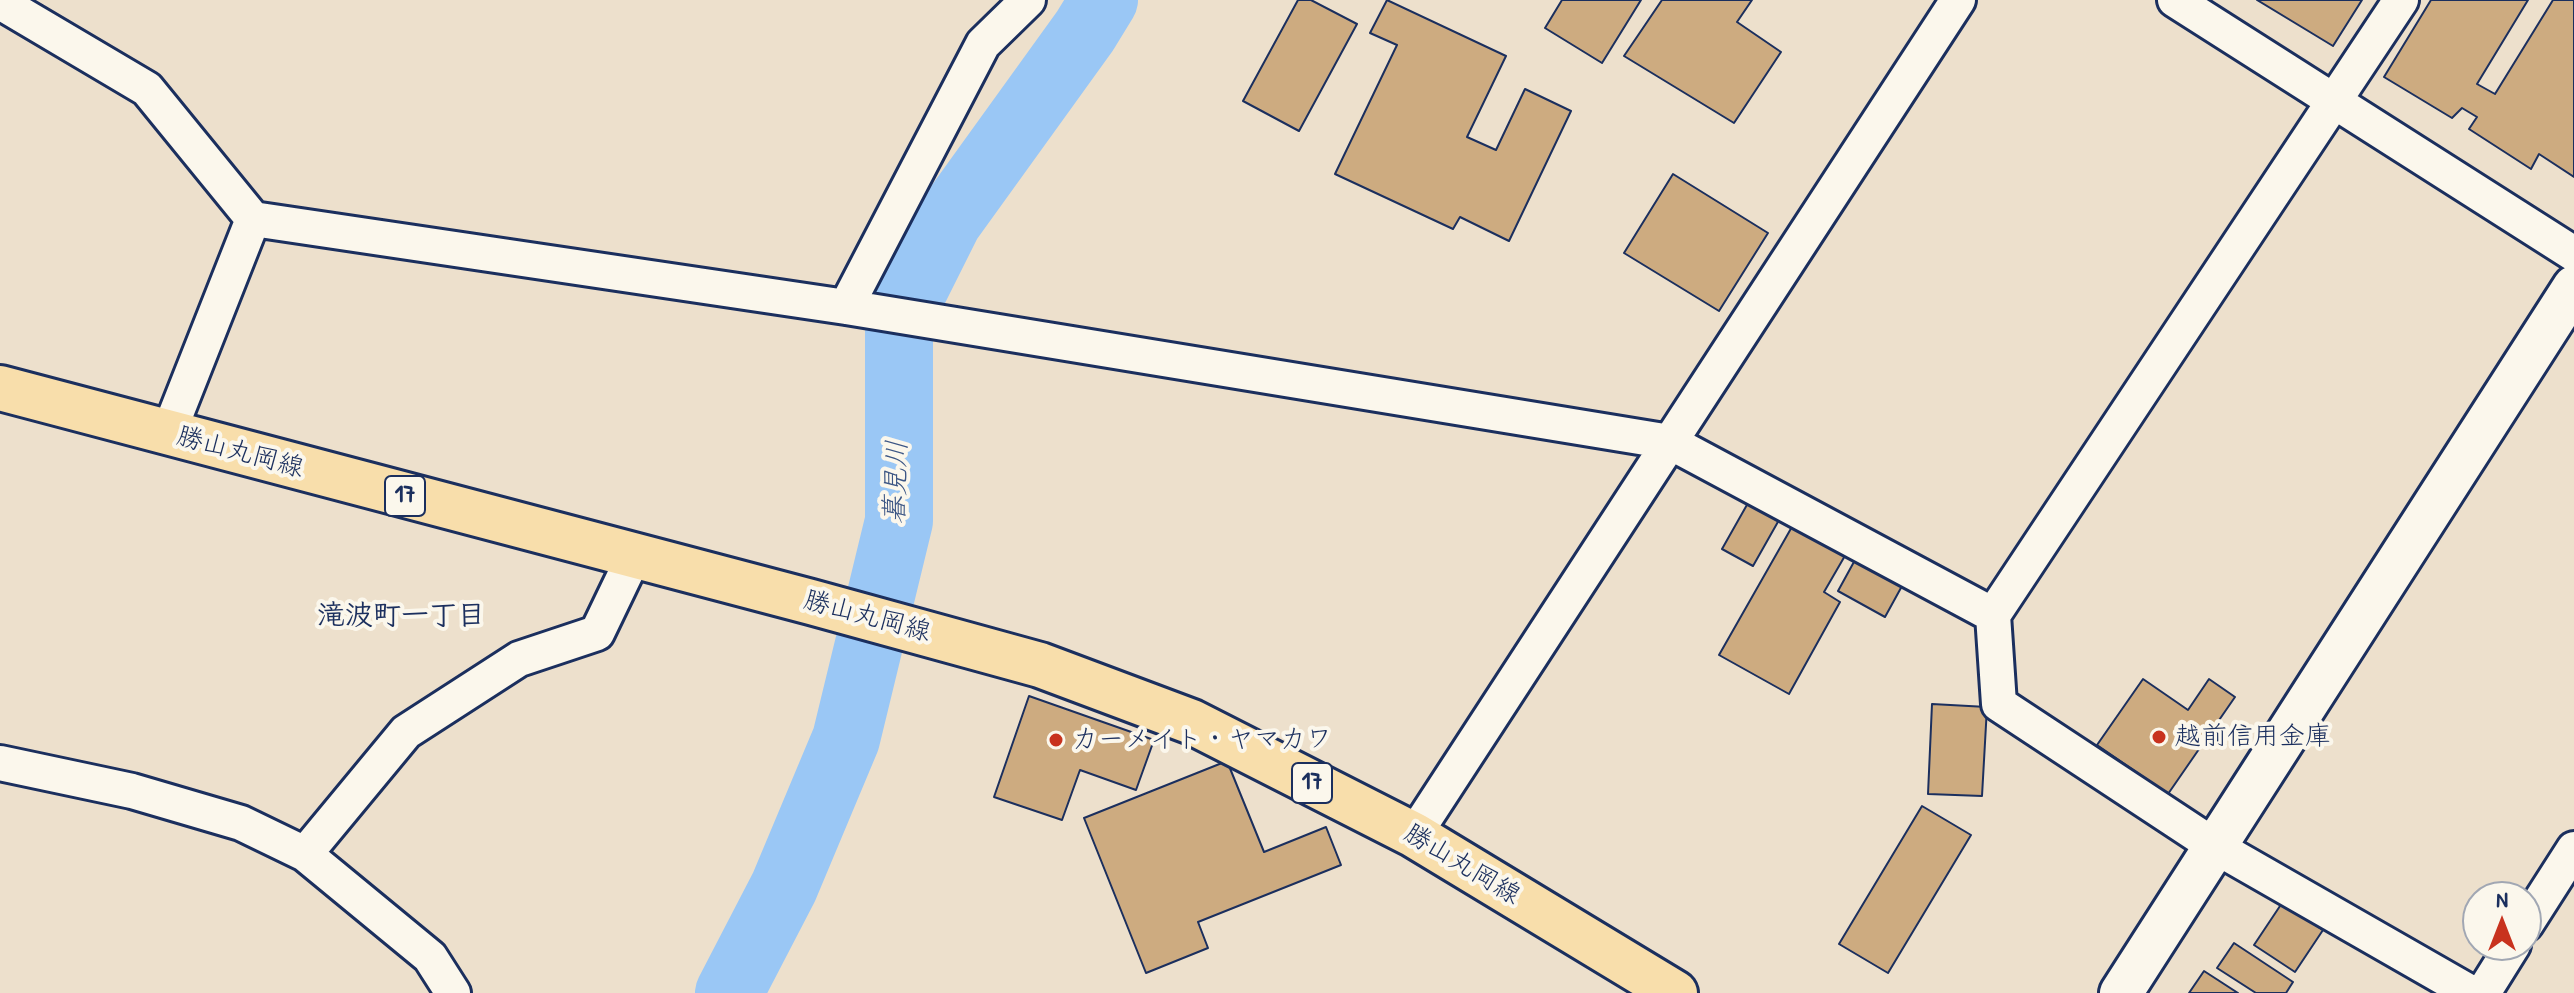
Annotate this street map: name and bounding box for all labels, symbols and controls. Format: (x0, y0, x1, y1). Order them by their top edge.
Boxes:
street label: 勝山丸岡線 (173, 421, 307, 485)
water label: 暮見川 (879, 439, 915, 525)
road number: 17 (385, 476, 425, 516)
street label: 勝山丸岡線 (800, 585, 934, 649)
district label: 滝波町一丁目 (317, 600, 485, 634)
place label: 越前信用金庫 (2175, 721, 2331, 753)
place label: カーメイト・ヤマカワ (1072, 724, 1332, 756)
marker: 越前信用金庫 (2150, 728, 2168, 746)
marker: カーメイト・ヤマカワ (1047, 731, 1065, 749)
road number: 17 (1292, 763, 1332, 803)
street label: 勝山丸岡線 (1398, 818, 1526, 912)
north arrow (2462, 881, 2542, 961)
text: N (2496, 884, 2508, 914)

